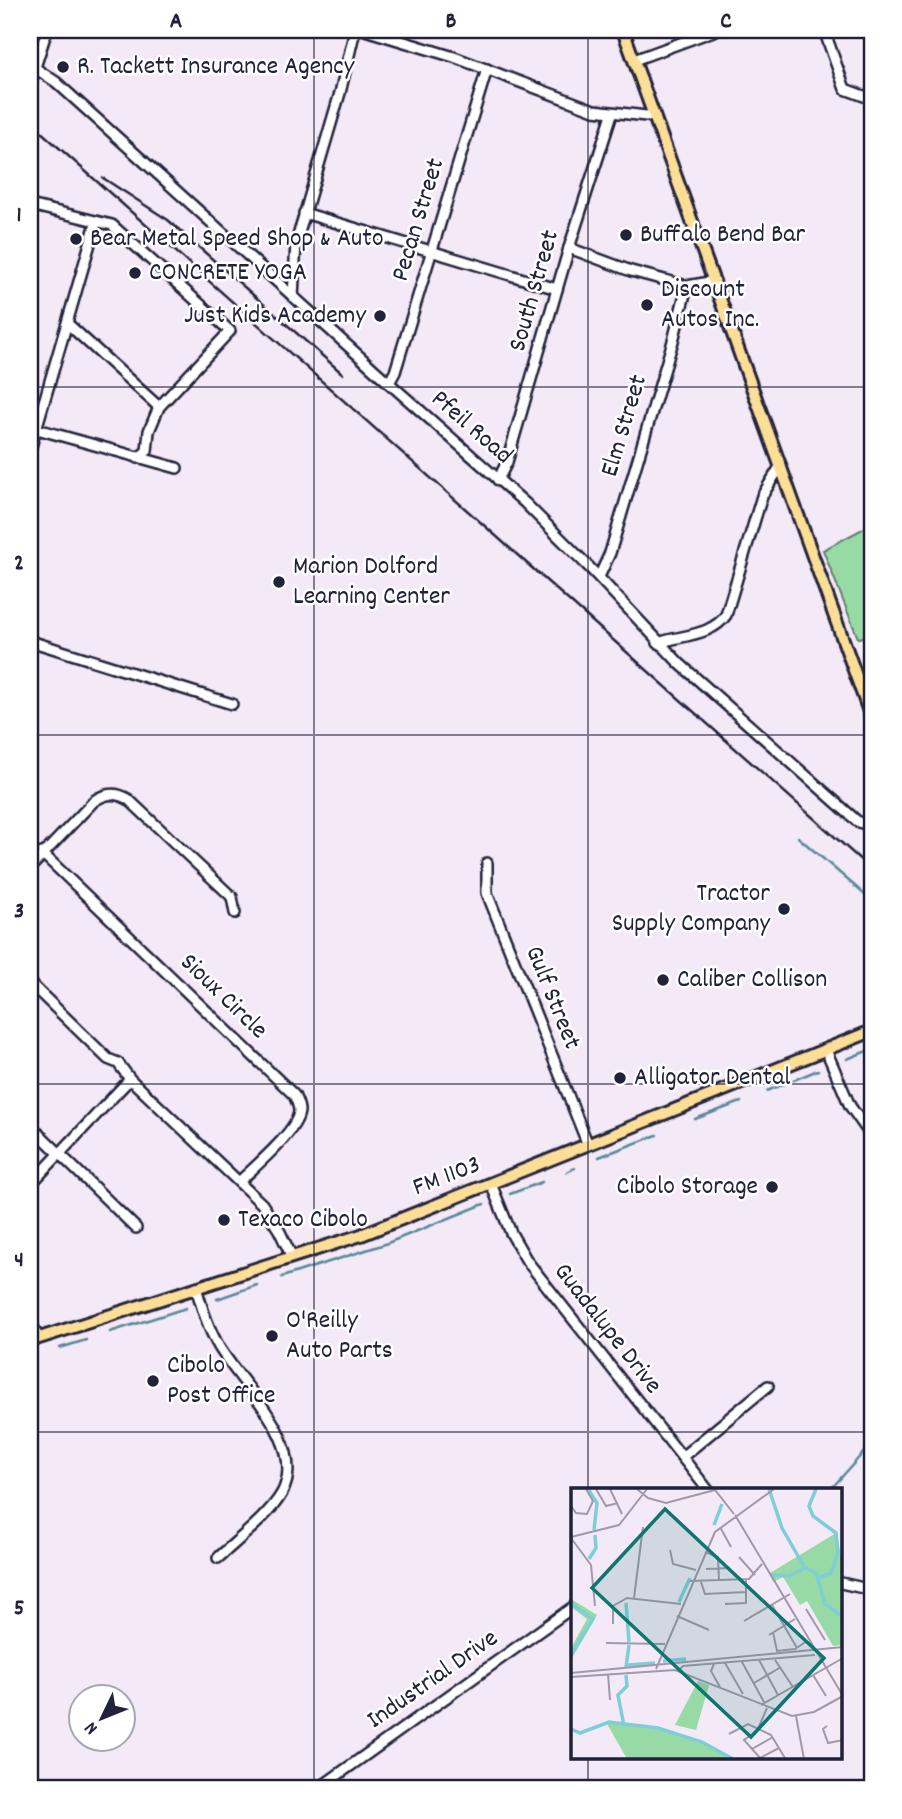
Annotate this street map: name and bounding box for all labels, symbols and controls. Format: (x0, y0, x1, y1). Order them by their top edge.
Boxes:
text: A (170, 6, 182, 39)
text: B (446, 6, 457, 39)
text: C (720, 6, 732, 39)
place label: R. Tackett Insurance Agency (77, 49, 355, 86)
marker: R. Tackett Insurance Agency (55, 59, 71, 75)
street label: Pecan Street (383, 153, 455, 286)
text: 1 (16, 200, 22, 233)
place label: Buffalo Bend Bar (640, 217, 805, 254)
place label: Bear Metal Speed Shop & Auto (90, 221, 384, 258)
street label: South Street (500, 225, 570, 356)
marker: Buffalo Bend Bar (618, 227, 634, 243)
marker: Bear Metal Speed Shop & Auto (68, 231, 84, 247)
place label: CONCRETE YOGA (149, 255, 307, 292)
marker: CONCRETE YOGA (127, 265, 143, 281)
place label: Discount Autos Inc. (661, 272, 759, 339)
marker: Discount Autos Inc. (639, 297, 655, 313)
place label: Just Kids Academy (184, 298, 366, 335)
marker: Just Kids Academy (372, 308, 388, 324)
street label: Elm Street (592, 370, 658, 482)
street label: Pfeil Road (422, 382, 520, 474)
text: 2 (14, 548, 24, 581)
place label: Marion Dolford Learning Center (293, 549, 450, 616)
marker: Marion Dolford Learning Center (271, 574, 287, 590)
place label: Tractor Supply Company (612, 876, 770, 943)
text: 3 (14, 896, 24, 929)
marker: Tractor Supply Company (776, 901, 792, 917)
street label: Gulf Street (514, 941, 590, 1056)
street label: Sioux Circle (171, 946, 275, 1048)
place label: Caliber Collison (677, 962, 827, 999)
marker: Caliber Collison (655, 972, 671, 988)
place label: Alligator Dental (634, 1060, 791, 1097)
marker: Alligator Dental (612, 1070, 628, 1086)
street label: FM 1103 (408, 1147, 486, 1207)
place label: Cibolo Storage (617, 1169, 758, 1206)
marker: Cibolo Storage (764, 1179, 780, 1195)
place label: Texaco Cibolo (238, 1202, 368, 1239)
marker: Texaco Cibolo (216, 1212, 232, 1228)
text: 4 (14, 1245, 24, 1278)
street label: Guadalupe Drive (544, 1255, 670, 1403)
place label: O'Reilly Auto Parts (286, 1303, 393, 1370)
marker: O'Reilly Auto Parts (264, 1328, 280, 1344)
place label: Cibolo Post Office (167, 1348, 275, 1415)
marker: Cibolo Post Office (145, 1373, 161, 1389)
inset map (571, 1488, 842, 1759)
text: 5 (14, 1593, 24, 1626)
street label: Industrial Drive (360, 1621, 506, 1739)
north arrow (66, 1682, 136, 1752)
text: N (79, 1715, 105, 1740)

